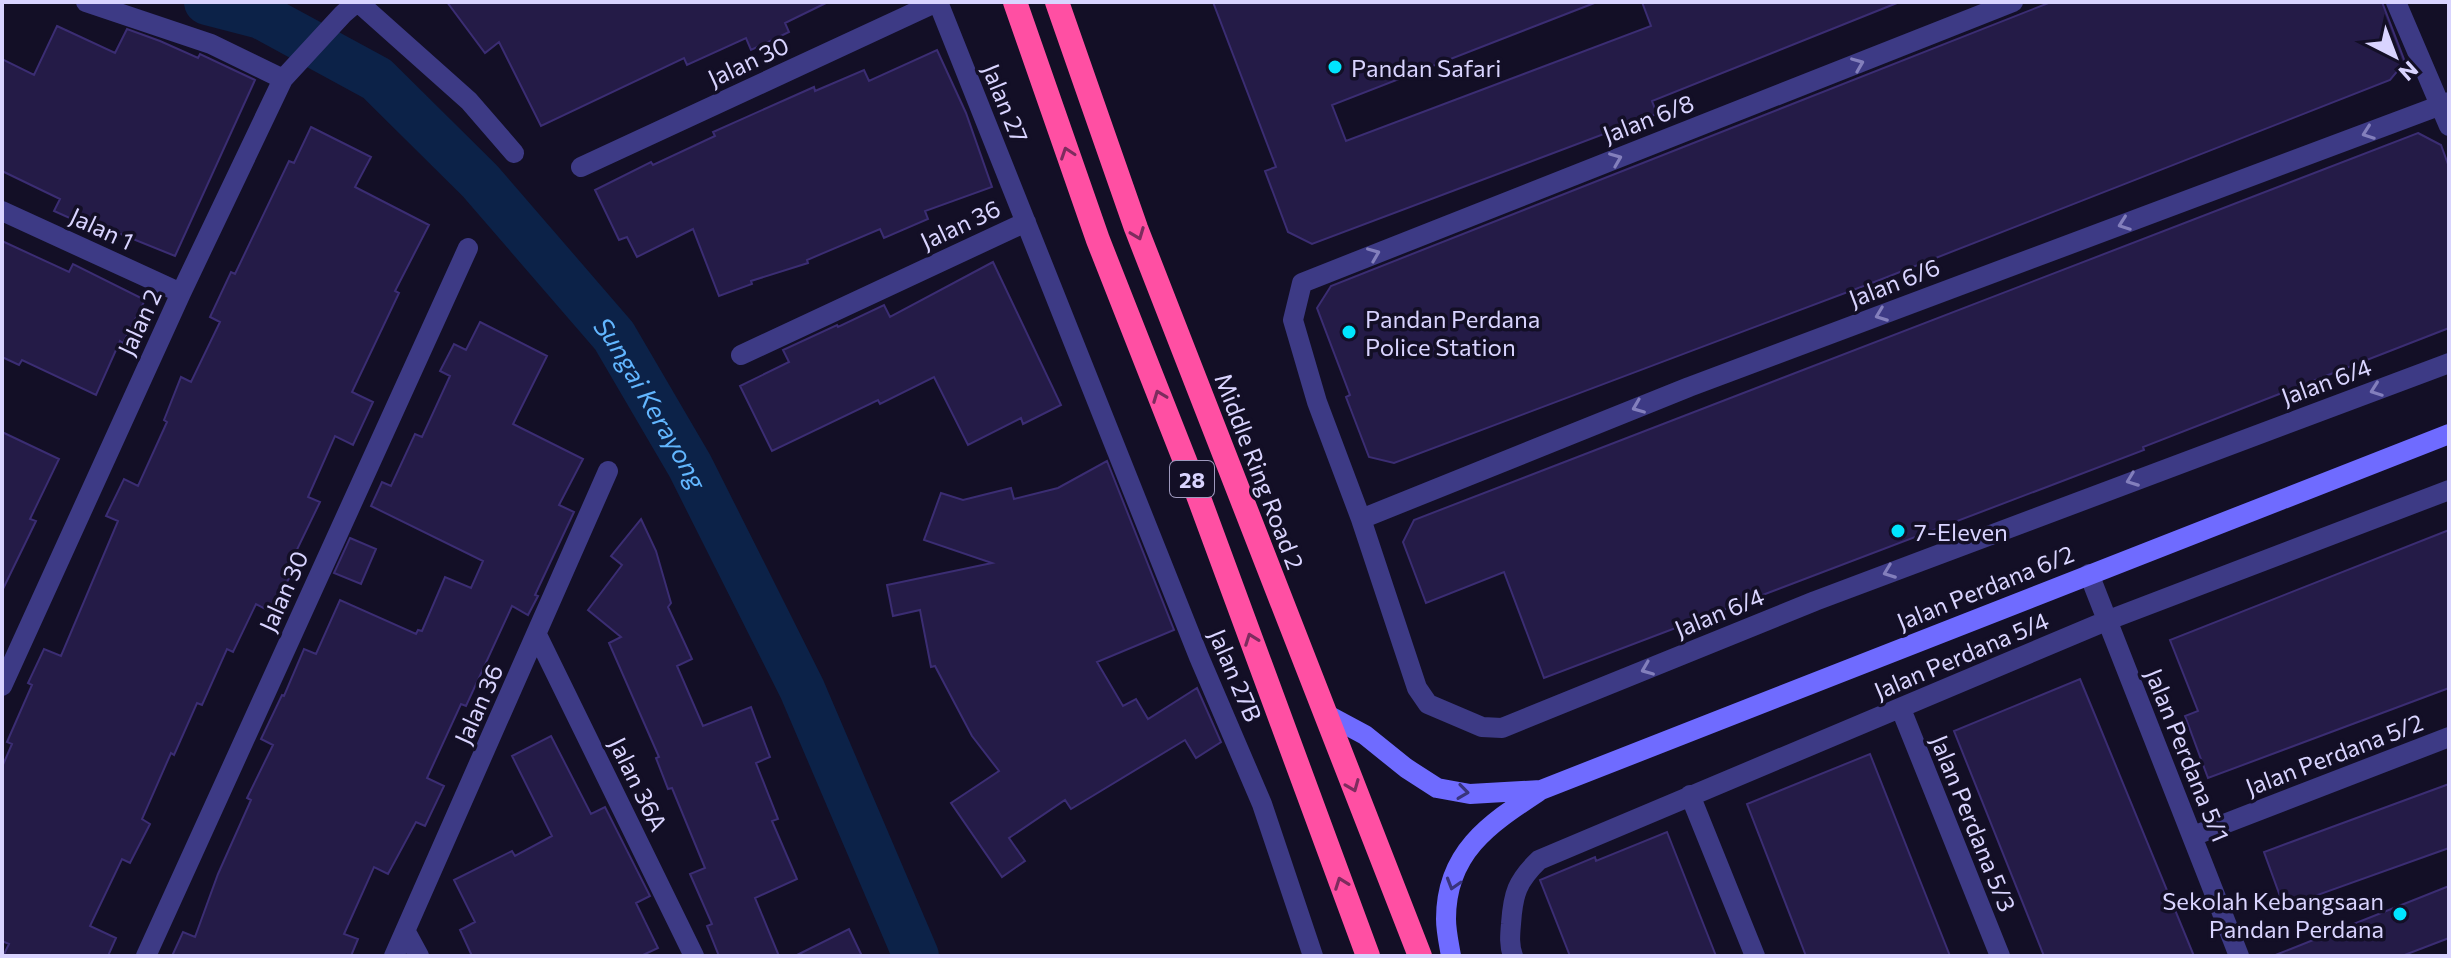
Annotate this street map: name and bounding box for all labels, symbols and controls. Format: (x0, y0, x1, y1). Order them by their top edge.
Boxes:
north arrow (2355, 16, 2435, 96)
street label: Jalan 30 (703, 30, 793, 92)
place label: Pandan Safari (1351, 53, 1501, 82)
text: N (2394, 56, 2424, 87)
one-way arrow (1850, 57, 1864, 74)
marker: Pandan Safari (1326, 58, 1344, 76)
street label: Jalan 27 (977, 59, 1035, 147)
street label: Jalan 6/8 (1598, 87, 1698, 149)
one-way arrow (2362, 123, 2376, 140)
one-way arrow (1061, 146, 1077, 160)
one-way arrow (1608, 152, 1622, 169)
street label: Jalan 36 (915, 193, 1005, 255)
street label: Jalan 1 (66, 201, 138, 255)
one-way arrow (2118, 214, 2132, 231)
one-way arrow (1128, 226, 1145, 240)
one-way arrow (1366, 247, 1380, 264)
street label: Jalan 6/6 (1844, 251, 1944, 313)
street label: Jalan 2 (111, 284, 167, 360)
place label: Pandan Perdana Police Station (1365, 304, 1540, 361)
one-way arrow (1875, 305, 1889, 322)
water label: Sungai Kerayong (589, 310, 715, 494)
marker: Pandan Perdana Police Station (1340, 323, 1358, 341)
street label: Jalan 6/4 (2277, 351, 2375, 411)
street label: Middle Ring Road 2 (1209, 369, 1311, 573)
one-way arrow (2370, 380, 2384, 397)
one-way arrow (1152, 390, 1169, 404)
one-way arrow (1632, 397, 1646, 414)
road number: 28 (1170, 461, 1214, 497)
one-way arrow (2126, 470, 2140, 487)
place label: 7-Eleven (1914, 517, 2008, 546)
marker: 7-Eleven (1889, 522, 1907, 540)
street label: Jalan Perdana 6/2 (1892, 538, 2078, 636)
street label: Jalan 30 (252, 546, 314, 636)
one-way arrow (1883, 563, 1897, 579)
street label: Jalan 6/4 (1670, 581, 1768, 643)
street label: Jalan Perdana 5/4 (1869, 605, 2053, 705)
street label: Jalan 27B (1204, 624, 1268, 726)
one-way arrow (1244, 633, 1261, 647)
street label: Jalan 36 (448, 659, 508, 749)
one-way arrow (1641, 659, 1655, 676)
street label: Jalan Perdana 5/1 (2140, 664, 2236, 846)
street label: Jalan Perdana 5/2 (2241, 707, 2427, 801)
street label: Jalan Perdana 5/3 (1925, 730, 2023, 916)
street label: Jalan 36A (604, 732, 674, 836)
one-way arrow (1343, 778, 1360, 792)
one-way arrow (1456, 783, 1470, 800)
one-way arrow (1334, 877, 1351, 891)
one-way arrow (1446, 877, 1462, 891)
place label: Sekolah Kebangsaan Pandan Perdana (2162, 886, 2384, 943)
marker: Sekolah Kebangsaan Pandan Perdana (2391, 905, 2409, 923)

